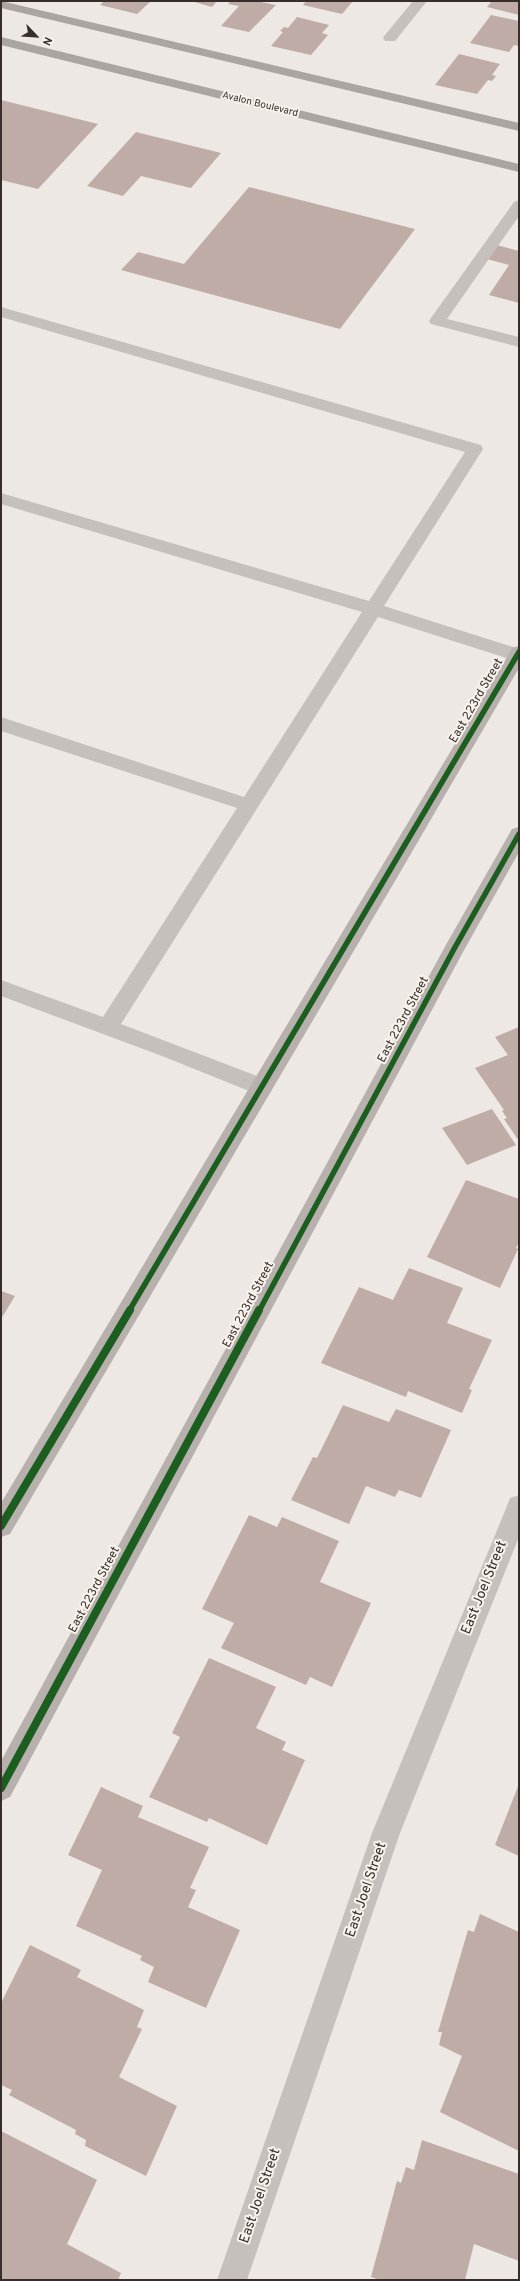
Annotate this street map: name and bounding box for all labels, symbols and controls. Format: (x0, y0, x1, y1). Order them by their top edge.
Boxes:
north arrow (16, 16, 56, 56)
text: N (39, 35, 55, 48)
street label: Avalon Boulevard (221, 90, 299, 120)
street label: East 223rd Street (447, 656, 507, 746)
street label: East 223rd Street (375, 975, 433, 1065)
street label: East 223rd Street (220, 1260, 278, 1350)
street label: East Joel Street (459, 1539, 511, 1637)
street label: East 223rd Street (66, 1545, 124, 1635)
street label: East Joel Street (343, 1840, 391, 1940)
street label: East Joel Street (237, 2146, 285, 2246)

